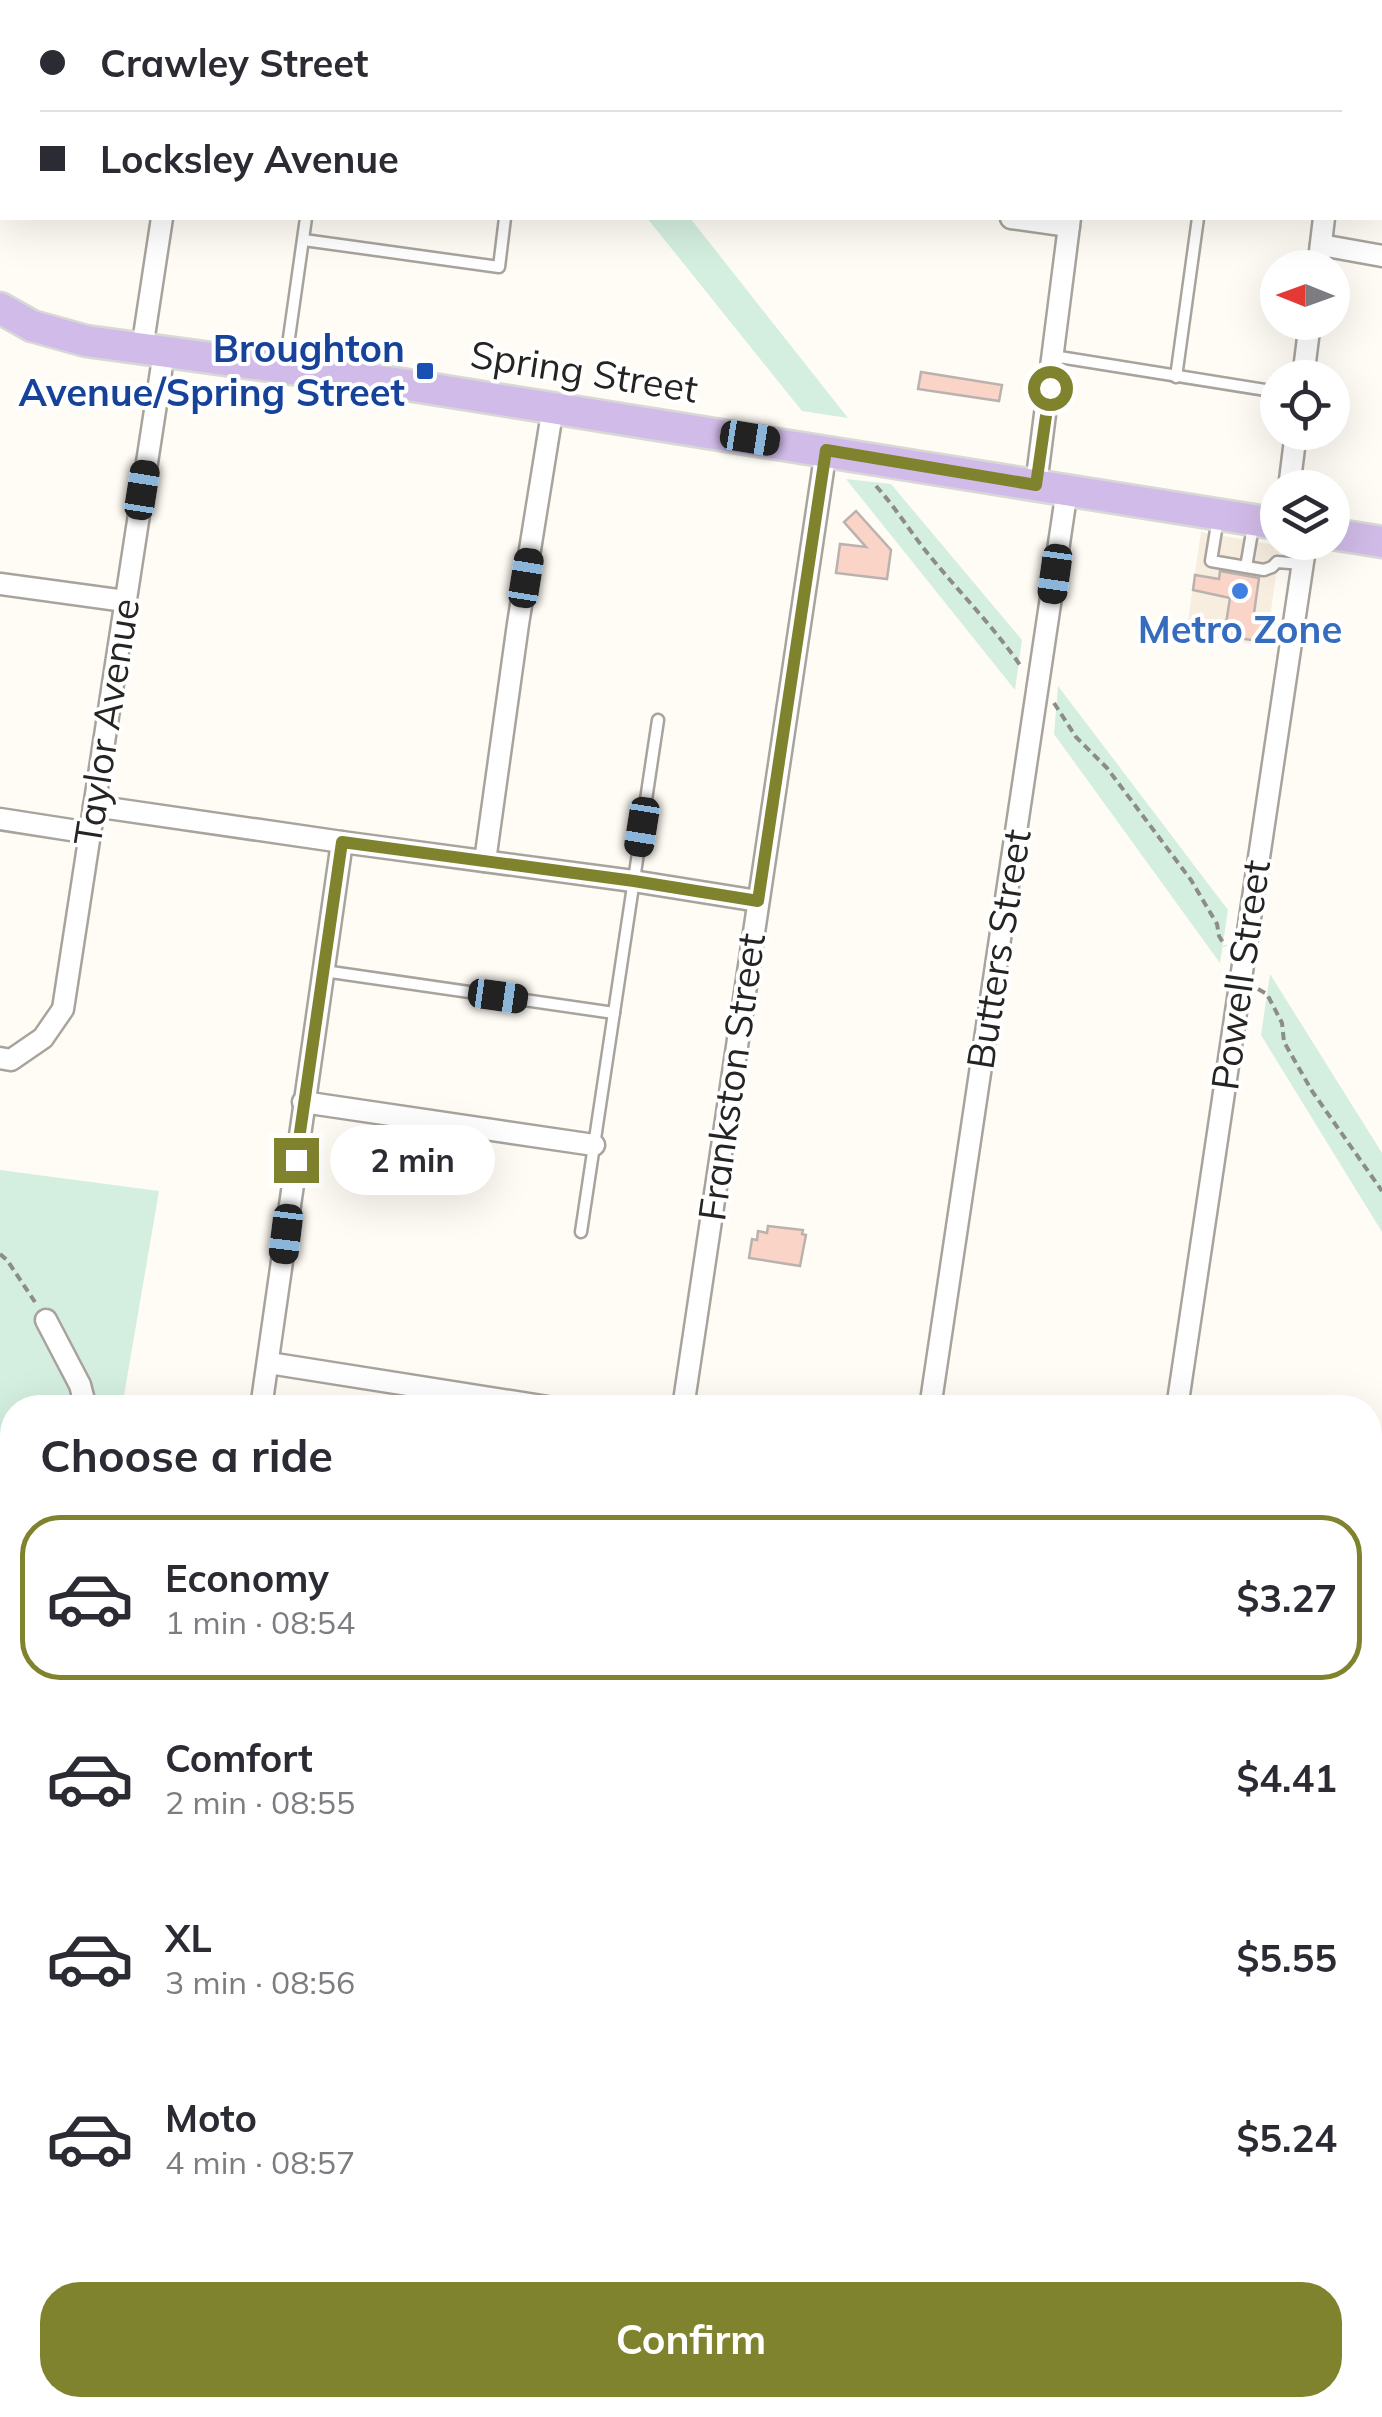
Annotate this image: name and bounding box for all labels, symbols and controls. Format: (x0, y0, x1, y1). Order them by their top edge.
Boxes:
text: Crawley Street (100, 39, 369, 87)
text: Locksley Avenue (100, 135, 399, 183)
north arrow (1260, 250, 1350, 340)
map controls (1260, 250, 1350, 560)
place label: Broughton Avenue/Spring Street (19, 324, 405, 416)
street label: Spring Street (467, 329, 701, 413)
marker: Broughton Avenue/Spring Street (414, 360, 436, 382)
button: locate (1260, 360, 1350, 450)
route start (1028, 366, 1073, 411)
car (718, 418, 782, 458)
car (122, 458, 162, 522)
button: layers (1260, 470, 1350, 560)
car (1036, 542, 1074, 606)
car (506, 546, 546, 610)
marker: Metro Zone (1229, 580, 1251, 602)
street label: Taylor Avenue (63, 595, 149, 849)
place label: Metro Zone (1138, 605, 1342, 653)
car (622, 795, 662, 859)
street label: Butters Street (955, 826, 1041, 1072)
street label: Powell Street (1200, 857, 1280, 1093)
street label: Frankston Street (687, 930, 775, 1224)
car (466, 977, 530, 1015)
callout: 2 min (331, 1125, 496, 1195)
route end (274, 1138, 319, 1183)
text: 2 min (370, 1140, 455, 1180)
car (267, 1202, 305, 1266)
text: Choose a ride (40, 1427, 333, 1483)
icon: car (45, 1553, 135, 1643)
text: Economy (165, 1554, 329, 1602)
text: $3.27 (1236, 1574, 1337, 1622)
text: 1 min · 08:54 (165, 1602, 355, 1642)
icon: car (45, 1733, 135, 1823)
text: Comfort (165, 1734, 313, 1782)
text: $4.41 (1236, 1754, 1337, 1802)
text: 2 min · 08:55 (165, 1782, 355, 1822)
icon: car (45, 1913, 135, 2003)
text: XL (165, 1914, 212, 1962)
text: $5.55 (1236, 1934, 1337, 1982)
text: 3 min · 08:56 (165, 1962, 355, 2002)
icon: car (45, 2093, 135, 2183)
text: Moto (165, 2094, 257, 2142)
text: $5.24 (1236, 2114, 1337, 2162)
text: 4 min · 08:57 (165, 2142, 355, 2182)
button: Confirm (40, 2282, 1342, 2397)

